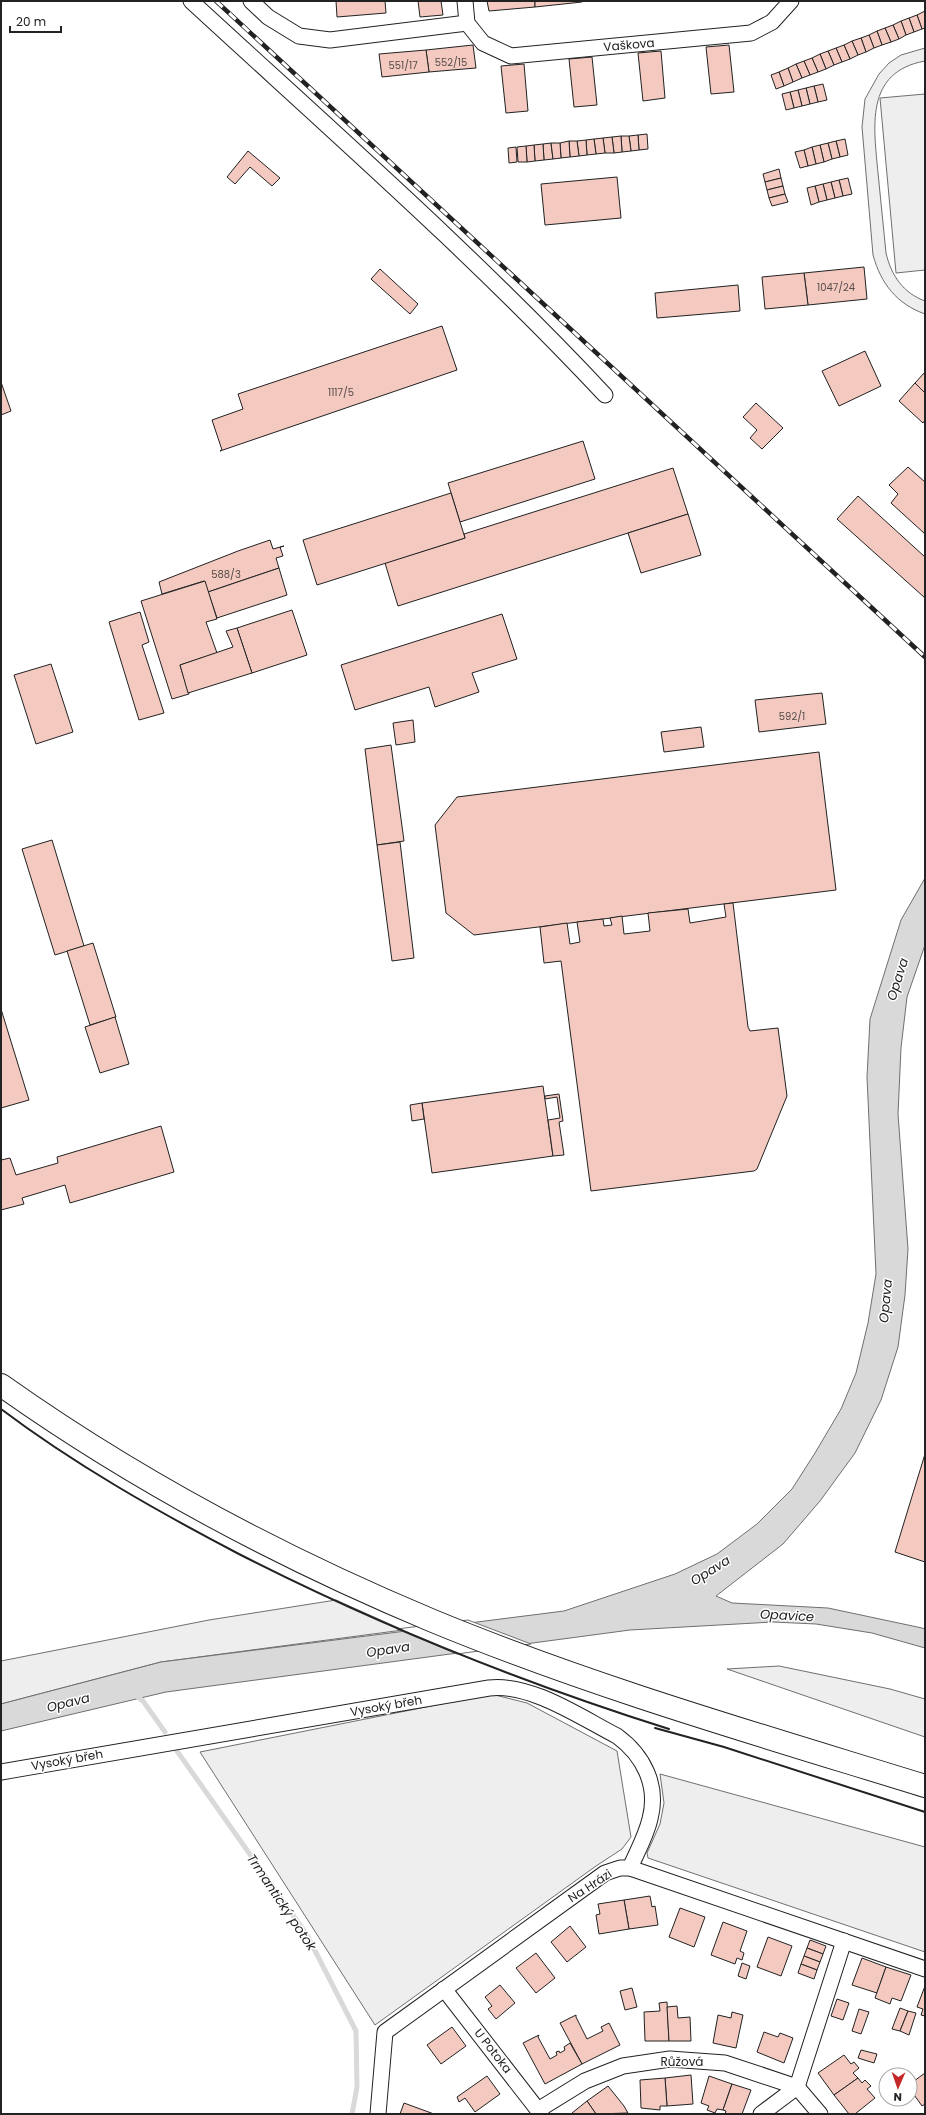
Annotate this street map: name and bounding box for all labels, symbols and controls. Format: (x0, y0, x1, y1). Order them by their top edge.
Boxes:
scale bar (10, 8, 61, 34)
text: 20 m (16, 13, 46, 30)
street label: Vaškova (603, 34, 655, 55)
house number: 552/15 (435, 55, 467, 70)
house number: 551/17 (388, 58, 418, 73)
house number: 1047/24 (817, 280, 855, 295)
house number: 1117/5 (328, 385, 354, 400)
house number: 588/3 (211, 567, 241, 582)
house number: 592/1 (779, 709, 805, 724)
water label: Opava (882, 955, 913, 1003)
water label: Opava (874, 1278, 897, 1324)
water label: Opava (687, 1551, 734, 1590)
water label: Opavice (759, 1605, 815, 1626)
water label: Opava (365, 1637, 411, 1662)
water label: Opava (45, 1688, 92, 1717)
street label: Vysoký břeh (349, 1691, 423, 1720)
street label: Vysoký břeh (30, 1745, 104, 1774)
water label: Trmantický potok (242, 1850, 322, 1955)
street label: Na Hrázi (565, 1865, 615, 1906)
street label: U Potoka (471, 2025, 516, 2077)
street label: Růžová (661, 2053, 703, 2070)
north arrow (878, 2067, 918, 2107)
text: N (893, 2089, 902, 2105)

